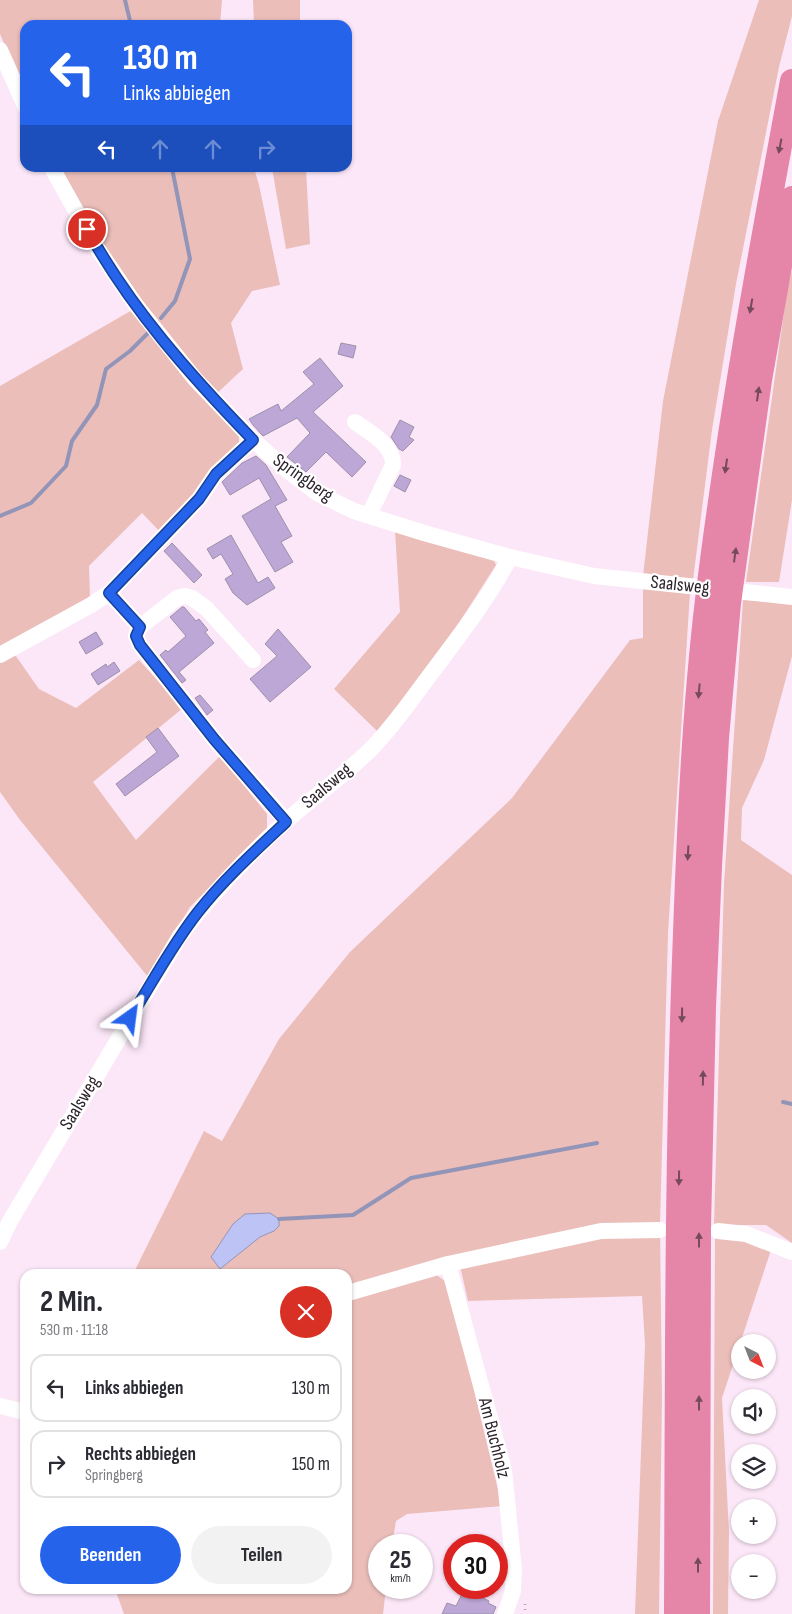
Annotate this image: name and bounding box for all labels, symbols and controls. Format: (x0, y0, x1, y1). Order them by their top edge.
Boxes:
text: 130 m (123, 37, 198, 80)
icon: left (40, 40, 105, 105)
text: Links abbiegen (123, 80, 231, 107)
icon: left (93, 135, 121, 163)
icon: ahead (146, 135, 174, 163)
icon: ahead (199, 135, 227, 163)
icon: right (252, 135, 280, 163)
one-way arrow (775, 138, 783, 154)
pin (66, 208, 108, 250)
icon: arrive (73, 215, 101, 243)
one-way arrow (746, 298, 754, 314)
one-way arrow (754, 386, 762, 402)
street label: Springberg (268, 449, 338, 507)
one-way arrow (722, 459, 730, 475)
one-way arrow (732, 547, 740, 563)
street label: Saalsweg (649, 570, 711, 600)
one-way arrow (695, 683, 703, 699)
street label: Saalsweg (297, 758, 357, 814)
one-way arrow (684, 845, 692, 861)
position arrow (103, 991, 155, 1043)
one-way arrow (678, 1007, 686, 1023)
one-way arrow (699, 1070, 707, 1086)
street label: Saalsweg (55, 1071, 105, 1134)
one-way arrow (674, 1170, 682, 1186)
one-way arrow (695, 1232, 703, 1248)
text: 2 Min. (40, 1284, 103, 1320)
button: close (280, 1286, 332, 1338)
text: 530 m · 11:18 (40, 1321, 108, 1340)
north arrow (731, 1334, 776, 1379)
map controls (731, 1334, 776, 1599)
icon: left (42, 1374, 70, 1402)
text: Links abbiegen (85, 1377, 183, 1400)
text: 130 m (292, 1377, 330, 1400)
button: sound (731, 1389, 776, 1434)
street label: Am Buchholz (473, 1394, 515, 1481)
one-way arrow (695, 1395, 703, 1411)
text: Rechts abbiegen (85, 1443, 196, 1466)
button: layers (731, 1444, 776, 1489)
icon: right (42, 1450, 70, 1478)
text: 150 m (292, 1453, 330, 1476)
text: Springberg (85, 1466, 143, 1485)
button: + (731, 1499, 776, 1544)
button: Beenden (40, 1526, 181, 1584)
button: Teilen (191, 1526, 332, 1584)
speed limit sign: 30 (443, 1534, 508, 1599)
text: 25 (390, 1545, 411, 1576)
button: − (731, 1554, 776, 1599)
one-way arrow (694, 1557, 702, 1573)
text: km/h (390, 1571, 411, 1586)

